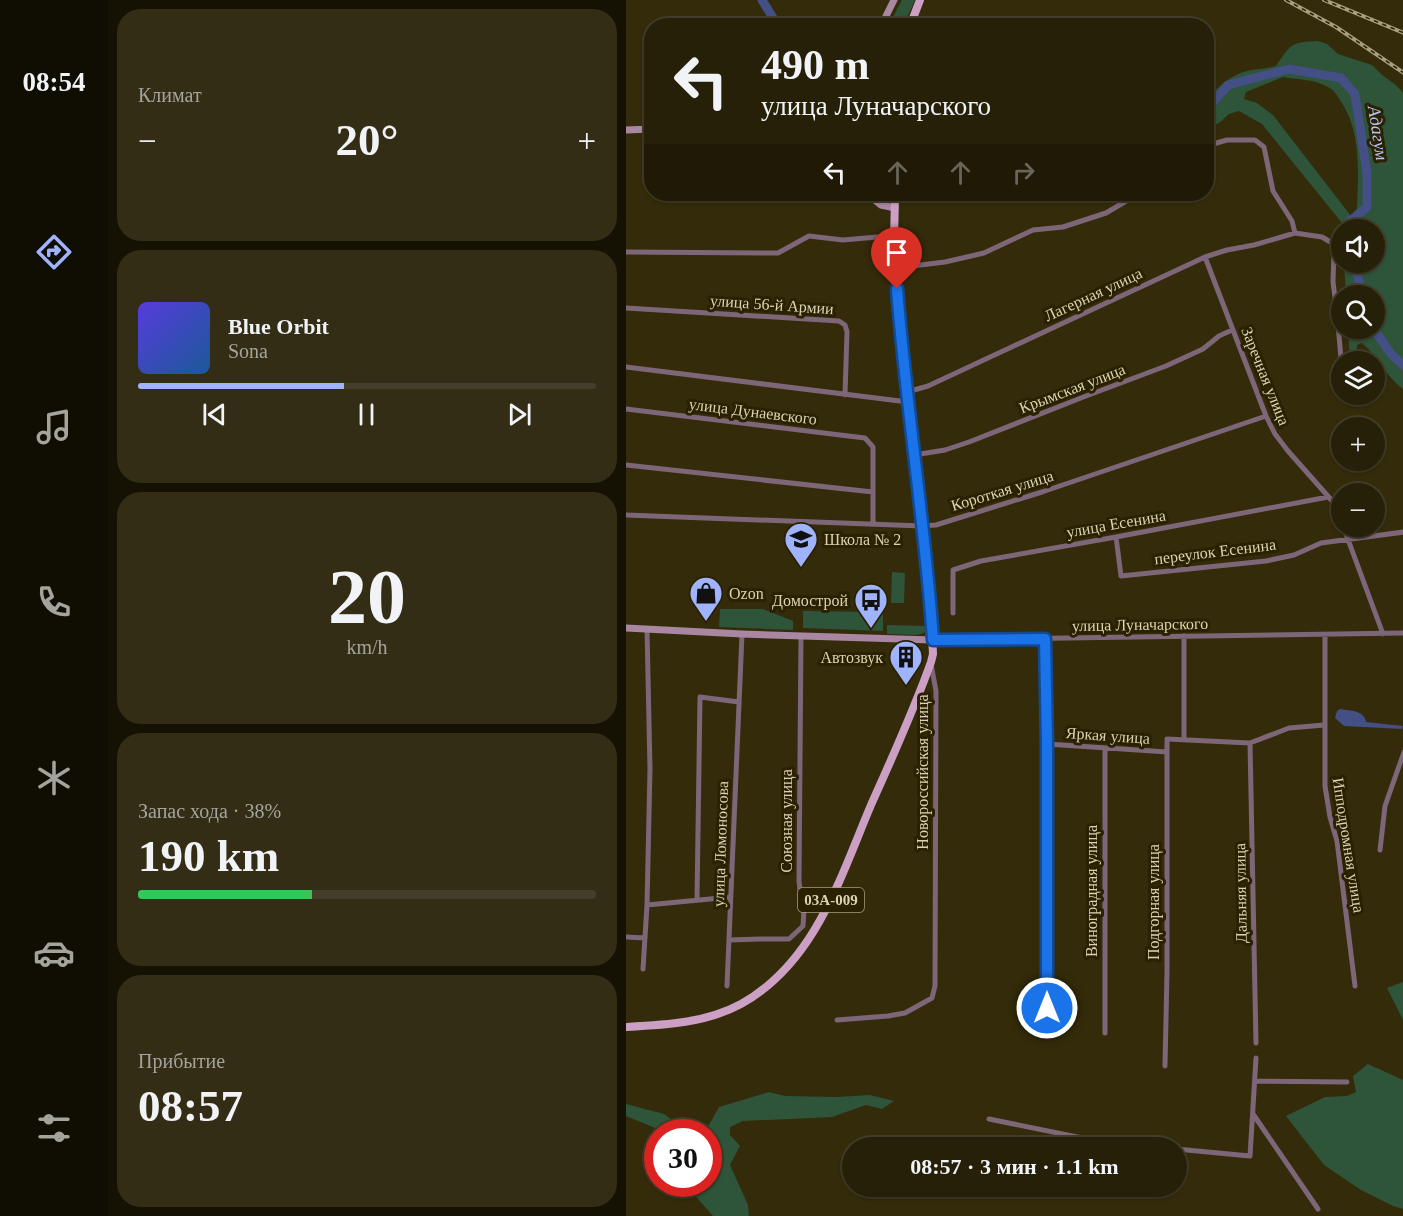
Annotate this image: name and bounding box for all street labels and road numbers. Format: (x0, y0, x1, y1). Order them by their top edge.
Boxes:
street label: Лагерная улица (1042, 264, 1145, 325)
street label: улица 56-й Армии (709, 292, 835, 318)
street label: Заречная улица (1237, 325, 1293, 428)
street label: Крымская улица (1017, 360, 1128, 417)
street label: улица Дунаевского (688, 395, 818, 429)
street label: Короткая улица (949, 467, 1056, 515)
street label: улица Есенина (1065, 506, 1167, 542)
street label: переулок Есенина (1153, 536, 1277, 568)
street label: улица Луначарского (1072, 615, 1208, 635)
street label: Новороссийская улица (914, 694, 932, 850)
street label: Яркая улица (1065, 724, 1151, 748)
street label: Союзная улица (778, 769, 796, 873)
street label: Ипподромная улица (1328, 776, 1368, 914)
street label: улица Ломоносова (710, 781, 732, 907)
street label: Виноградная улица (1083, 825, 1101, 957)
street label: Дальняя улица (1231, 843, 1251, 943)
street label: Подгорная улица (1145, 844, 1163, 960)
road number: 03А-009 (798, 888, 864, 912)

